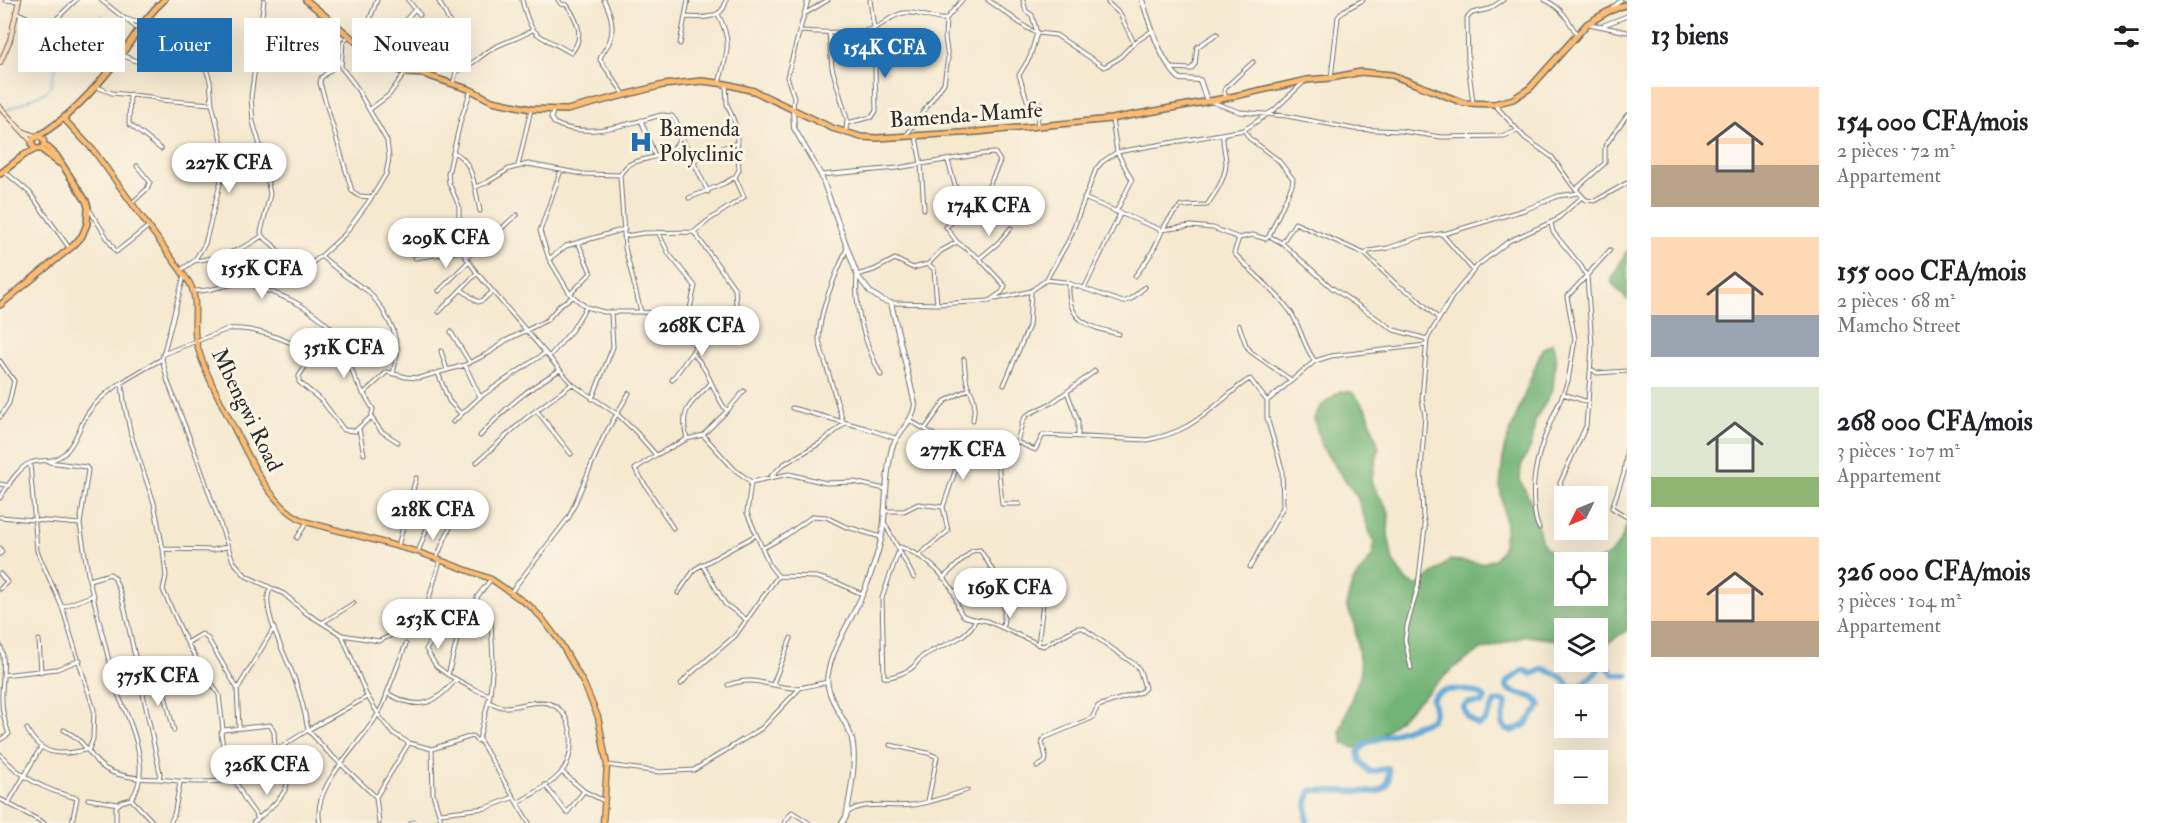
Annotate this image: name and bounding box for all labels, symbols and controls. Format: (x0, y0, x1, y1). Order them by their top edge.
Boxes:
chip: Acheter (18, 18, 125, 72)
chip: Louer (137, 18, 232, 72)
chip: Filtres (244, 18, 340, 72)
chip: Nouveau (352, 18, 471, 72)
text: 13 biens (1651, 20, 1728, 52)
icon: filters (2110, 20, 2143, 53)
pin: 154K CFA (823, 28, 947, 79)
text: 154K CFA (843, 35, 927, 60)
street label: Bamenda-Mamfe (888, 96, 1044, 134)
text: 154 000 CFA/mois (1837, 106, 2028, 138)
icon: home (1699, 111, 1771, 183)
place label: Bamenda Polyclinic (659, 115, 743, 168)
hospital icon: Bamenda Polyclinic (628, 129, 654, 155)
text: 2 pièces · 72 m² (1837, 138, 1955, 163)
pin: 227K CFA (167, 143, 291, 194)
text: 227K CFA (186, 150, 272, 175)
text: Appartement (1837, 163, 1941, 188)
pin: 174K CFA (927, 186, 1051, 237)
text: 174K CFA (947, 193, 1031, 218)
pin: 209K CFA (384, 218, 508, 269)
text: 209K CFA (402, 225, 490, 250)
pin: 155K CFA (200, 249, 324, 300)
text: 155K CFA (221, 256, 303, 281)
text: 155 000 CFA/mois (1837, 256, 2026, 288)
icon: home (1699, 261, 1771, 333)
text: 2 pièces · 68 m² (1837, 288, 1955, 313)
pin: 268K CFA (640, 306, 764, 357)
text: 268K CFA (658, 313, 746, 338)
text: Mamcho Street (1837, 313, 1961, 338)
pin: 351K CFA (282, 328, 406, 379)
text: 351K CFA (303, 335, 385, 360)
street label: Mbengwi Road (205, 344, 289, 476)
text: 268 000 CFA/mois (1837, 406, 2033, 438)
icon: home (1699, 411, 1771, 483)
pin: 277K CFA (901, 430, 1025, 481)
text: 277K CFA (920, 437, 1006, 462)
text: 3 pièces · 107 m² (1837, 438, 1960, 463)
text: Appartement (1837, 463, 1941, 488)
north arrow (1554, 486, 1608, 540)
map controls (1554, 486, 1608, 804)
pin: 218K CFA (371, 490, 495, 541)
text: 218K CFA (391, 497, 475, 522)
button: locate (1554, 552, 1608, 606)
text: 326 000 CFA/mois (1837, 556, 2030, 588)
icon: home (1699, 561, 1771, 633)
pin: 169K CFA (948, 568, 1072, 619)
text: 169K CFA (968, 575, 1052, 600)
text: 3 pièces · 104 m² (1837, 588, 1961, 613)
pin: 253K CFA (376, 599, 500, 650)
text: 253K CFA (396, 606, 480, 631)
text: Appartement (1837, 613, 1941, 638)
button: layers (1554, 618, 1608, 672)
pin: 375K CFA (96, 656, 220, 707)
text: 375K CFA (116, 663, 200, 688)
button: + (1554, 684, 1608, 738)
pin: 326K CFA (205, 745, 329, 796)
button: − (1554, 750, 1608, 804)
text: 326K CFA (224, 752, 310, 777)

